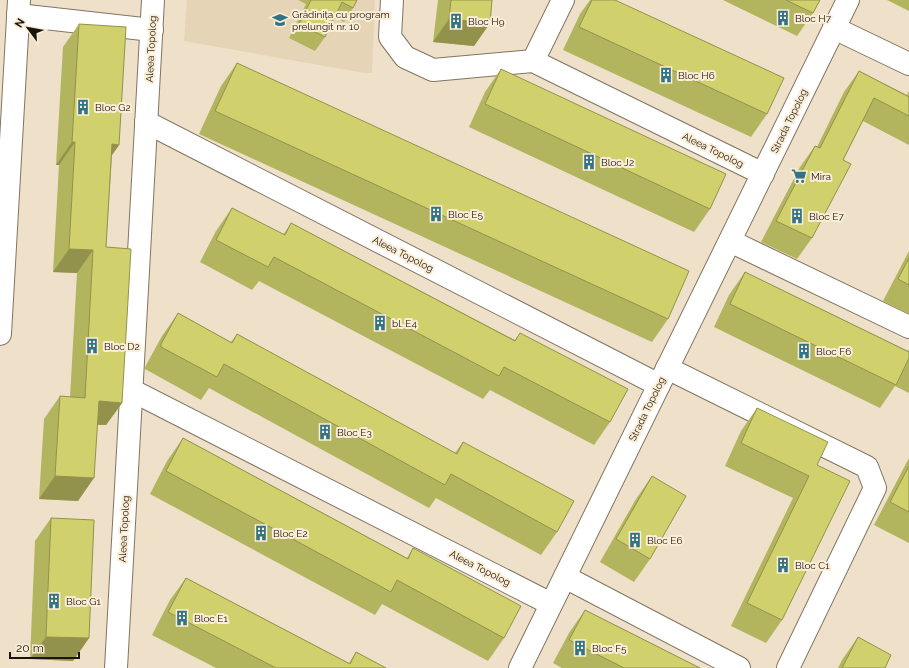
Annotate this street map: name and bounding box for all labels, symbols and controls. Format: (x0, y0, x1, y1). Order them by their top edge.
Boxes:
north arrow (8, 8, 48, 48)
place label: Grădinița cu program prelungit nr. 10 (292, 9, 390, 32)
building icon: Bloc H7 (774, 9, 792, 27)
school or university icon: Grădinița cu program prelungit nr. 10 (271, 11, 289, 29)
building icon: Bloc H9 (447, 12, 465, 30)
place label: Bloc H7 (795, 13, 832, 24)
street label: Aleea Topolog (144, 15, 158, 83)
text: N (12, 16, 28, 30)
place label: Bloc H9 (468, 16, 505, 27)
building icon: Bloc H6 (657, 66, 675, 84)
place label: Bloc H6 (678, 70, 715, 81)
street label: Strada Topolog (769, 87, 809, 155)
building icon: Bloc G2 (74, 98, 92, 116)
place label: Bloc G2 (95, 102, 131, 113)
street label: Aleea Topolog (681, 130, 745, 170)
building icon: Bloc J2 (580, 153, 598, 171)
place label: Bloc J2 (601, 157, 634, 168)
supermarket icon: Mira (790, 167, 808, 185)
place label: Mira (811, 171, 831, 182)
building icon: Bloc E5 (427, 205, 445, 223)
building icon: Bloc E7 (788, 207, 806, 225)
place label: Bloc E5 (448, 209, 483, 220)
place label: Bloc E7 (809, 211, 844, 222)
street label: Aleea Topolog (371, 234, 435, 274)
building icon: bl. E4 (371, 314, 389, 332)
place label: bl. E4 (392, 318, 417, 329)
building icon: Bloc D2 (83, 337, 101, 355)
place label: Bloc D2 (104, 341, 140, 352)
building icon: Bloc F6 (795, 342, 813, 360)
place label: Bloc F6 (816, 346, 851, 357)
street label: Strada Topolog (627, 375, 667, 443)
building icon: Bloc E3 (316, 423, 334, 441)
place label: Bloc E3 (337, 427, 372, 438)
street label: Aleea Topolog (117, 495, 131, 563)
building icon: Bloc E2 (252, 524, 270, 542)
place label: Bloc E2 (273, 528, 308, 539)
building icon: Bloc E6 (626, 531, 644, 549)
place label: Bloc E6 (647, 535, 683, 546)
street label: Aleea Topolog (448, 548, 512, 588)
building icon: Bloc C1 (774, 556, 792, 574)
place label: Bloc C1 (795, 560, 830, 571)
building icon: Bloc G1 (45, 592, 63, 610)
place label: Bloc G1 (66, 596, 102, 607)
building icon: Bloc E1 (173, 609, 191, 627)
place label: Bloc E1 (194, 613, 228, 624)
scale bar (10, 634, 79, 660)
building icon: Bloc F5 (571, 639, 589, 657)
text: 20 m (16, 641, 44, 655)
place label: Bloc F5 (592, 643, 627, 654)

